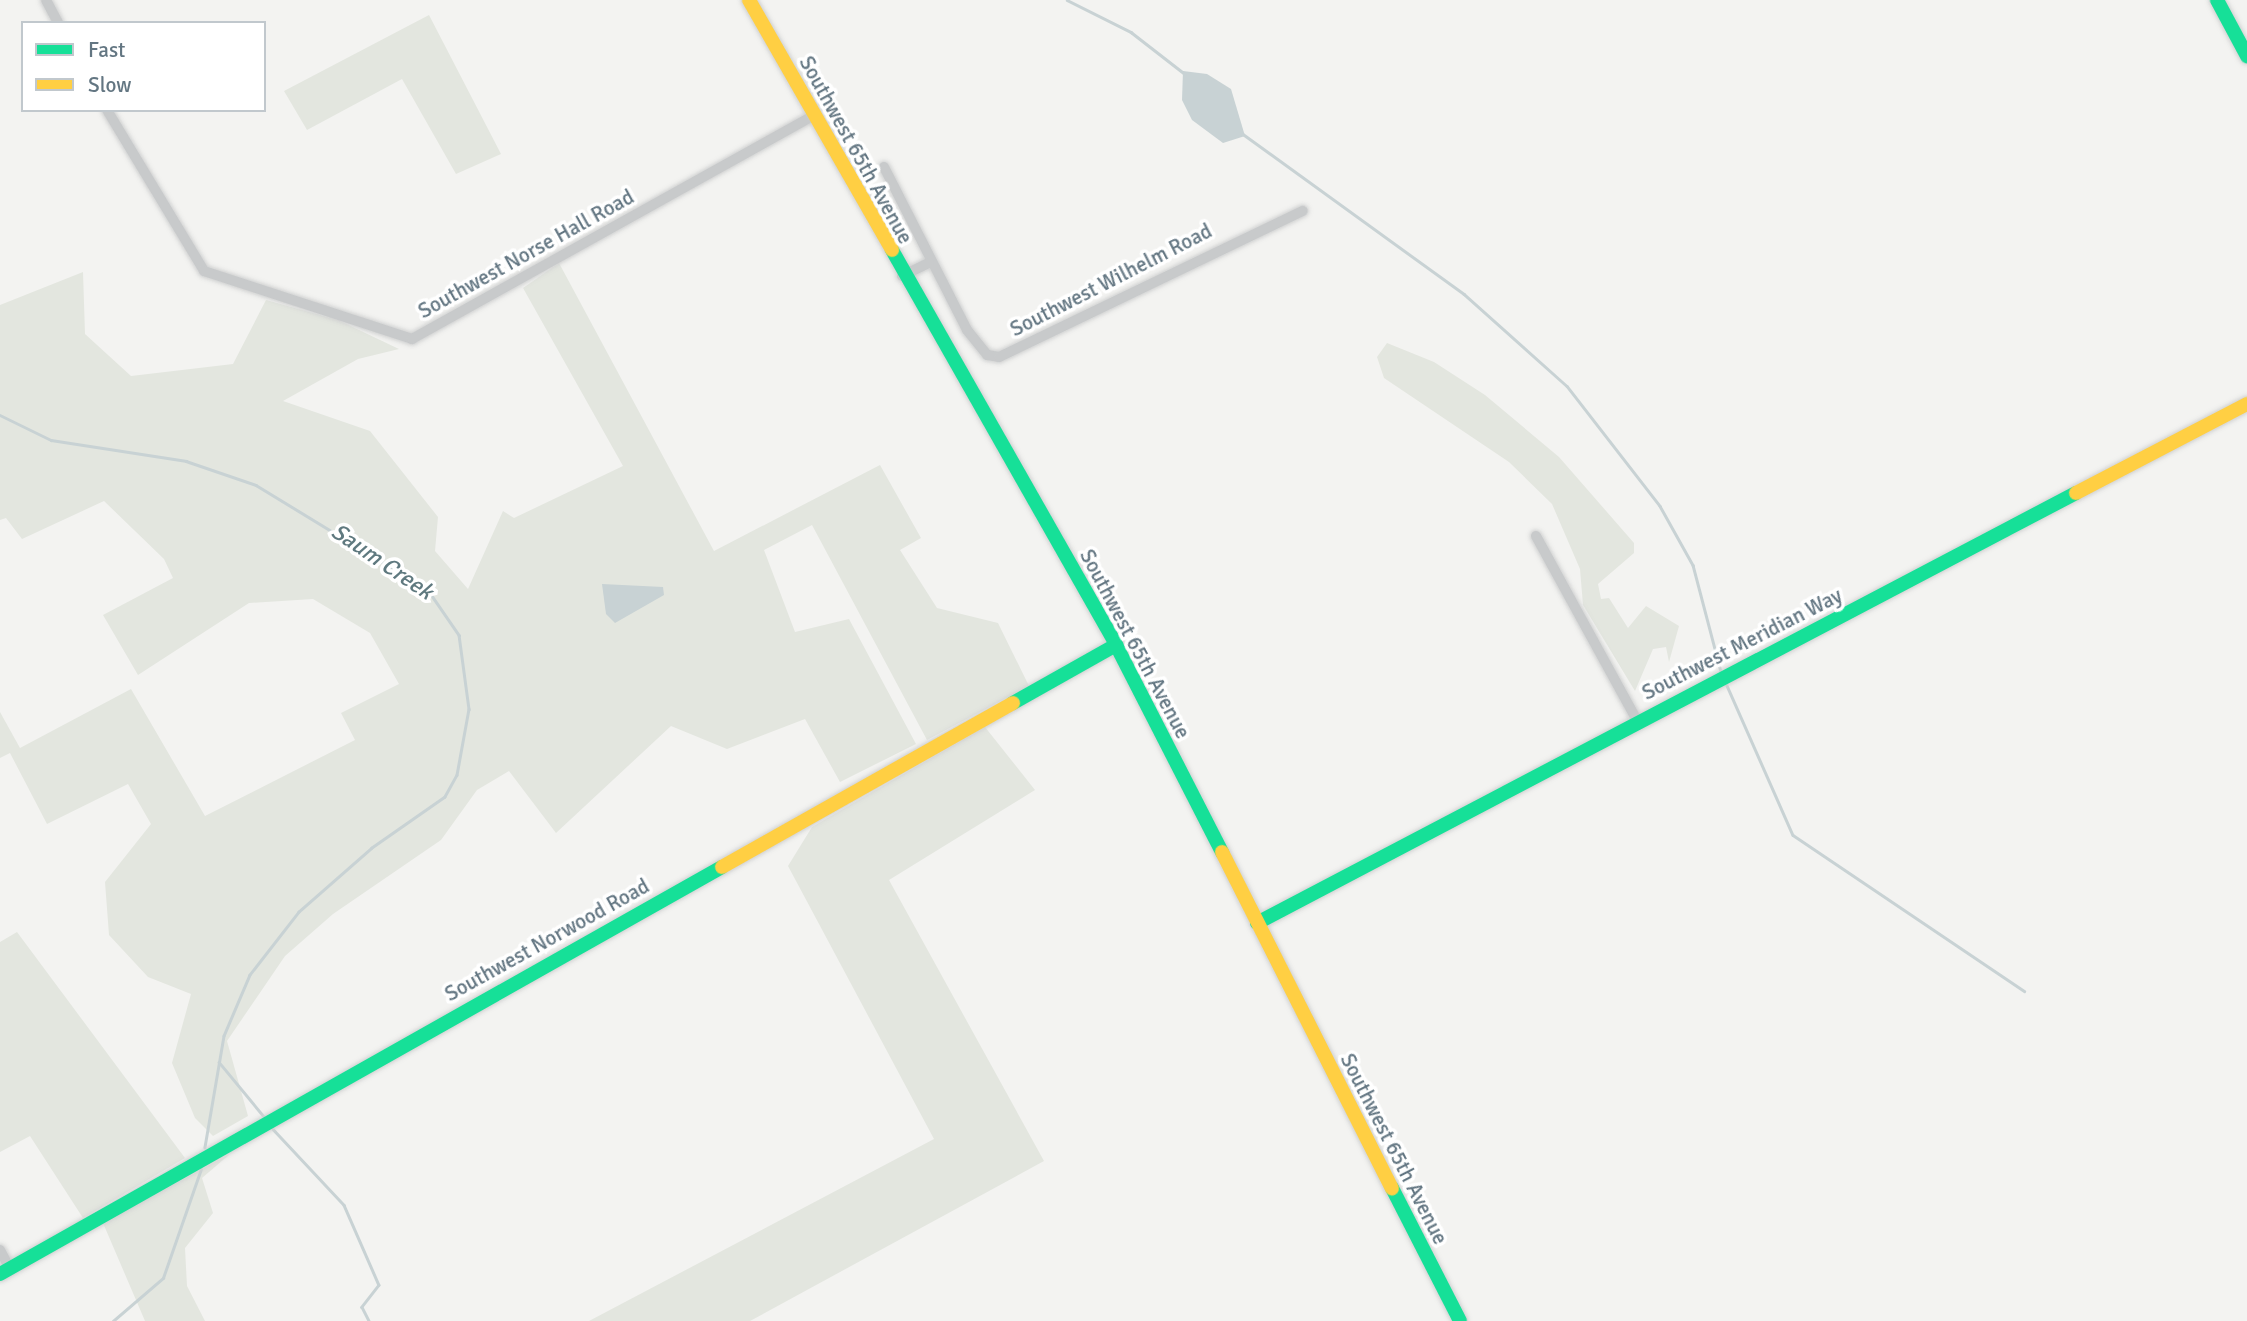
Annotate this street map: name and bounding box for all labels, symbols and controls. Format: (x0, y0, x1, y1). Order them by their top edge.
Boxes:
legend (21, 21, 266, 112)
text: Fast (88, 37, 125, 63)
street label: Southwest 65th Avenue (794, 52, 918, 248)
text: Slow (88, 72, 132, 98)
street label: Southwest Norse Hall Road (414, 184, 638, 324)
street label: Southwest Wilhelm Road (1006, 218, 1216, 342)
water label: Saum Creek (326, 518, 438, 606)
street label: Southwest 65th Avenue (1074, 545, 1196, 743)
street label: Southwest Meridian Way (1638, 583, 1846, 705)
street label: Southwest Norwood Road (440, 873, 654, 1007)
street label: Southwest 65th Avenue (1335, 1049, 1453, 1249)

